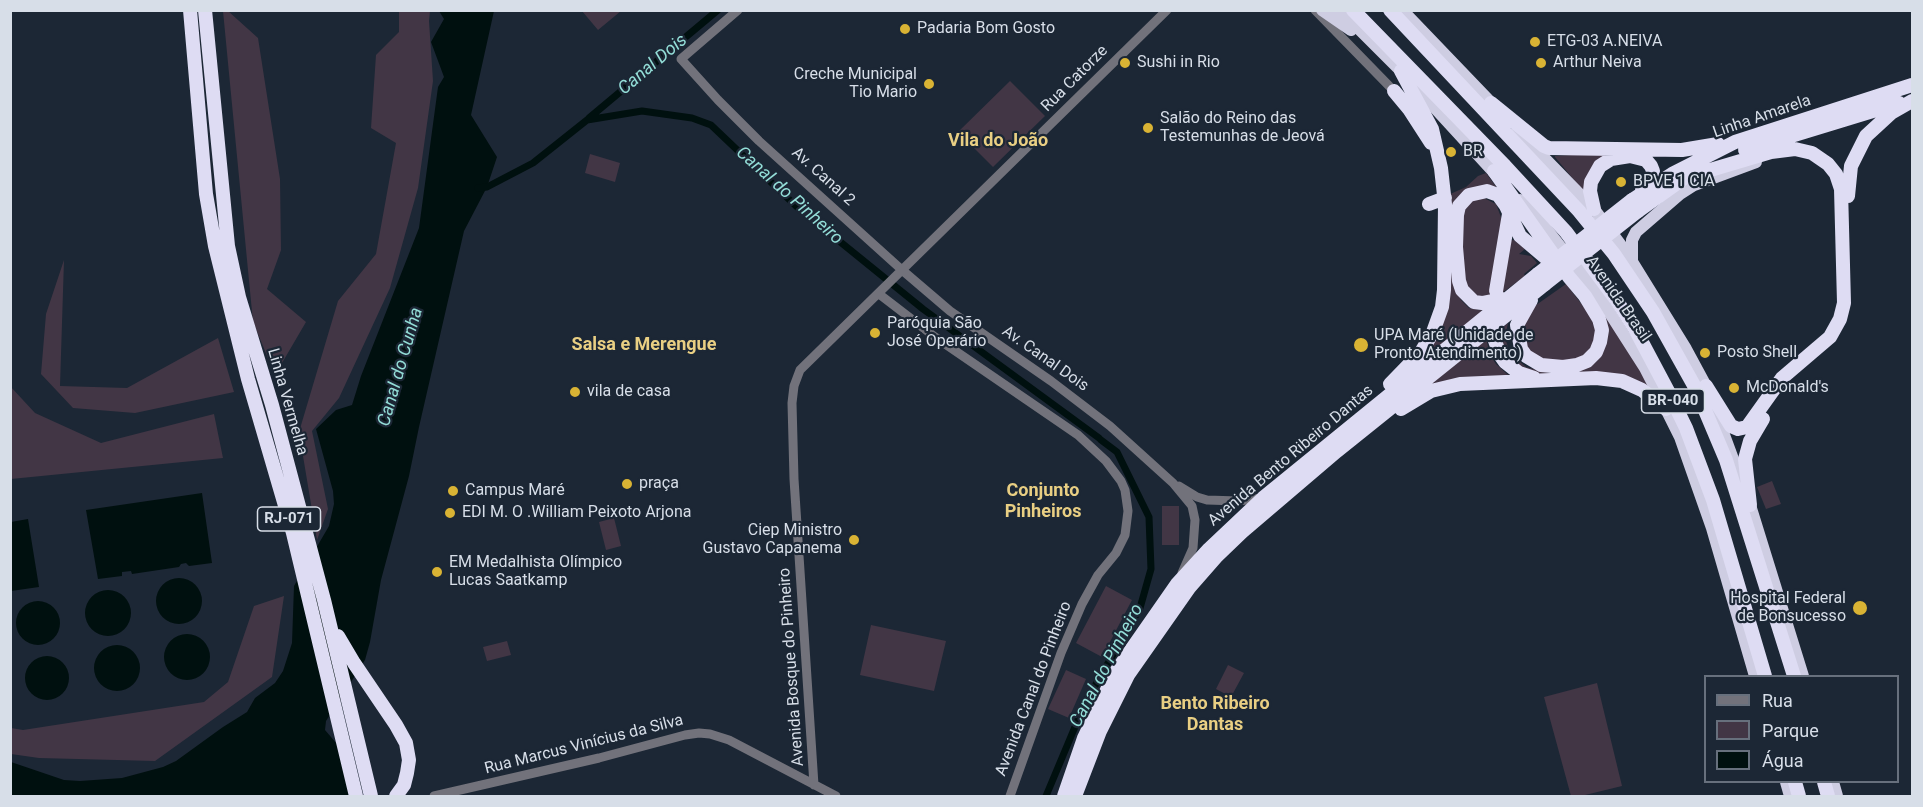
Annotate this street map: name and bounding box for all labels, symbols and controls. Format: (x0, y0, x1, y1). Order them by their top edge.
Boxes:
place label: Padaria Bom Gosto (917, 19, 1055, 39)
marker: Padaria Bom Gosto (898, 22, 912, 36)
water label: Canal Dois (614, 30, 692, 100)
place label: ETG-03 A.NEIVA (1547, 32, 1662, 52)
marker: ETG-03 A.NEIVA (1528, 35, 1542, 49)
street label: Rua Catorze (1038, 42, 1112, 116)
place label: Sushi in Rio (1137, 53, 1220, 73)
place label: Arthur Neiva (1553, 53, 1642, 73)
marker: Sushi in Rio (1118, 56, 1132, 70)
marker: Arthur Neiva (1534, 56, 1548, 70)
place label: Creche Municipal Tio Mario (794, 65, 917, 103)
marker: Creche Municipal Tio Mario (922, 77, 936, 91)
street label: Linha Amarela (1710, 91, 1814, 143)
place label: Salão do Reino das Testemunhas de Jeová (1160, 109, 1325, 147)
marker: Salão do Reino das Testemunhas de Jeová (1141, 121, 1155, 135)
district label: Vila do João (948, 130, 1048, 152)
water label: Canal do Pinheiro (731, 142, 847, 250)
place label: BR (1463, 142, 1483, 162)
street label: Av. Canal 2 (787, 144, 859, 210)
marker: BR (1444, 145, 1458, 159)
place label: BPVE 1 CIA (1633, 172, 1715, 192)
marker: BPVE 1 CIA (1614, 175, 1628, 189)
street label: Avenida Brasil (1581, 252, 1655, 346)
water label: Canal do Cunha (374, 305, 428, 429)
place label: Paróquia São José Operário (887, 314, 986, 352)
street label: Av. Canal Dois (998, 322, 1092, 396)
marker: Paróquia São José Operário (868, 326, 882, 340)
place label: UPA Maré (Unidade de Pronto Atendimento) (1374, 326, 1533, 364)
district label: Salsa e Merengue (572, 334, 716, 356)
marker: UPA Maré (Unidade de Pronto Atendimento) (1352, 336, 1370, 354)
place label: Posto Shell (1717, 343, 1797, 363)
street label: Linha Vermelha (263, 346, 311, 458)
marker: Posto Shell (1698, 346, 1712, 360)
place label: McDonald's (1746, 378, 1829, 398)
street label: Avenida Bento Ribeiro Dantas (1204, 381, 1378, 531)
marker: McDonald's (1727, 381, 1741, 395)
place label: vila de casa (587, 382, 671, 402)
marker: vila de casa (568, 385, 582, 399)
road number: BR-040 (1642, 389, 1704, 413)
place label: praça (639, 474, 679, 494)
marker: praça (620, 477, 634, 491)
district label: Conjunto Pinheiros (1005, 480, 1081, 522)
place label: Campus Maré (465, 481, 565, 501)
marker: Campus Maré (446, 484, 460, 498)
place label: EDI M. O .William Peixoto Arjona (462, 503, 692, 523)
marker: EDI M. O .William Peixoto Arjona (443, 506, 457, 520)
road number: RJ-071 (258, 507, 320, 531)
place label: Ciep Ministro Gustavo Capanema (703, 521, 842, 559)
marker: Ciep Ministro Gustavo Capanema (847, 533, 861, 547)
place label: EM Medalhista Olímpico Lucas Saatkamp (449, 553, 622, 591)
marker: EM Medalhista Olímpico Lucas Saatkamp (430, 565, 444, 579)
street label: Avenida Bosque do Pinheiro (775, 567, 809, 767)
place label: Hospital Federal de Bonsucesso (1730, 589, 1846, 627)
street label: Avenida Canal do Pinheiro (992, 599, 1076, 779)
marker: Hospital Federal de Bonsucesso (1851, 599, 1869, 617)
water label: Canal do Pinheiro (1065, 601, 1149, 731)
legend (1704, 675, 1899, 783)
text: Rua (1762, 690, 1793, 711)
district label: Bento Ribeiro Dantas (1160, 693, 1270, 736)
street label: Rua Marcus Vinícius da Silva (483, 711, 685, 779)
text: Parque (1762, 720, 1819, 741)
text: Água (1762, 750, 1804, 771)

